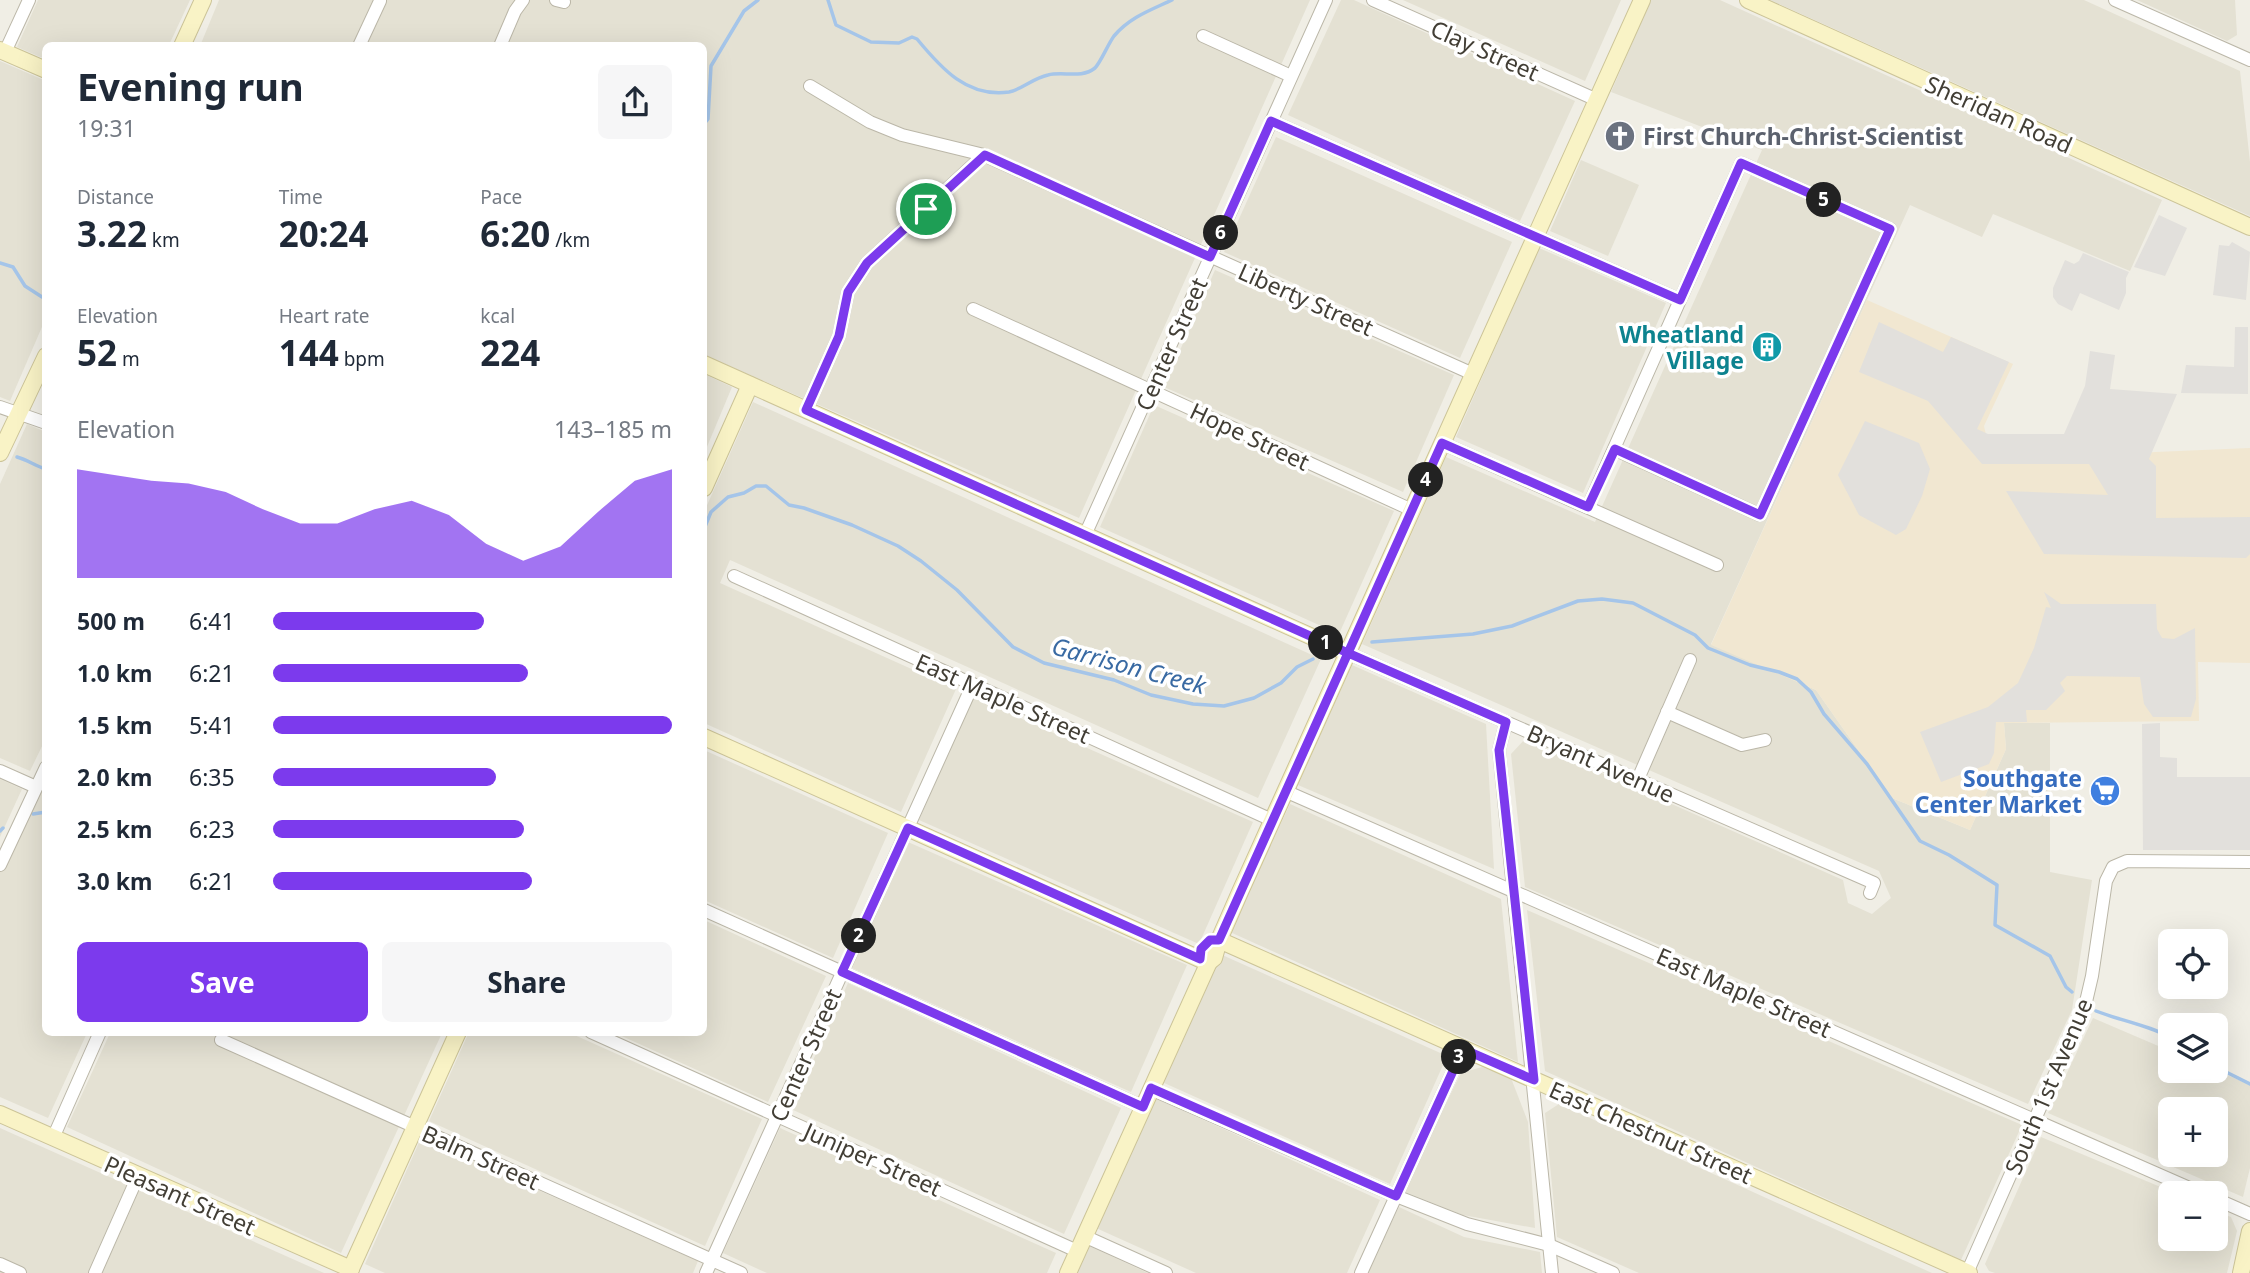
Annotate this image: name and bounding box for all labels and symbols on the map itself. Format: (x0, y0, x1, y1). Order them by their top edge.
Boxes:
street label: Clay Street (1426, 12, 1544, 88)
street label: Sheridan Road (1920, 67, 2078, 161)
church icon: First Church-Christ-Scientist (1603, 119, 1637, 153)
place label: First Church-Christ-Scientist (1643, 120, 1963, 152)
pin (896, 179, 956, 239)
pin: 5 (1806, 182, 1842, 218)
pin: 6 (1204, 216, 1238, 250)
street label: Liberty Street (1233, 255, 1379, 343)
street label: Center Street (1127, 272, 1215, 416)
place label: Wheatland Village (1619, 318, 1744, 376)
building icon: Wheatland Village (1750, 330, 1784, 364)
street label: Hope Street (1185, 394, 1315, 478)
pin: 4 (1408, 462, 1444, 498)
pin: 1 (1308, 626, 1344, 660)
water label: Garrison Creek (1048, 629, 1211, 702)
street label: East Maple Street (911, 645, 1095, 751)
street label: Bryant Avenue (1522, 716, 1680, 810)
place label: Southgate Center Market (1915, 762, 2082, 820)
supermarket icon: Southgate Center Market (2088, 774, 2122, 808)
pin: 2 (842, 918, 876, 954)
street label: East Maple Street (1652, 939, 1836, 1045)
street label: Center Street (761, 983, 849, 1127)
street label: South 1st Avenue (1996, 993, 2100, 1179)
pin: 3 (1442, 1040, 1476, 1074)
street label: East Chestnut Street (1544, 1073, 1758, 1191)
street label: Juniper Street (797, 1114, 947, 1204)
street label: Balm Street (417, 1117, 545, 1197)
street label: Pleasant Street (99, 1147, 261, 1243)

